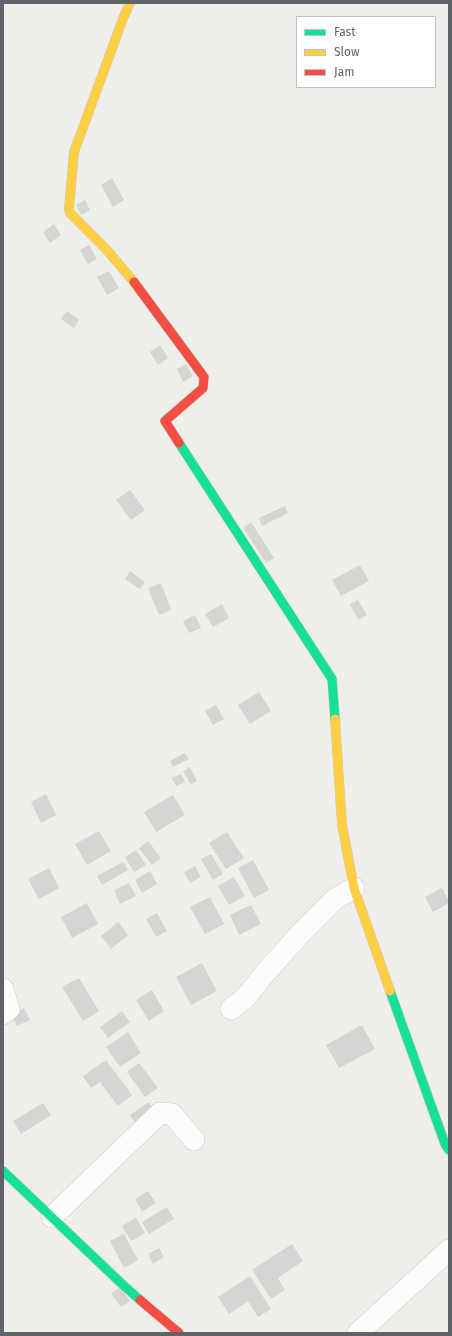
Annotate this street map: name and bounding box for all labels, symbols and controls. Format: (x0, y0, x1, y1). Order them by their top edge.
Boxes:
legend (296, 16, 436, 88)
text: Fast (334, 25, 356, 39)
text: Slow (334, 45, 360, 59)
text: Jam (334, 65, 354, 79)

